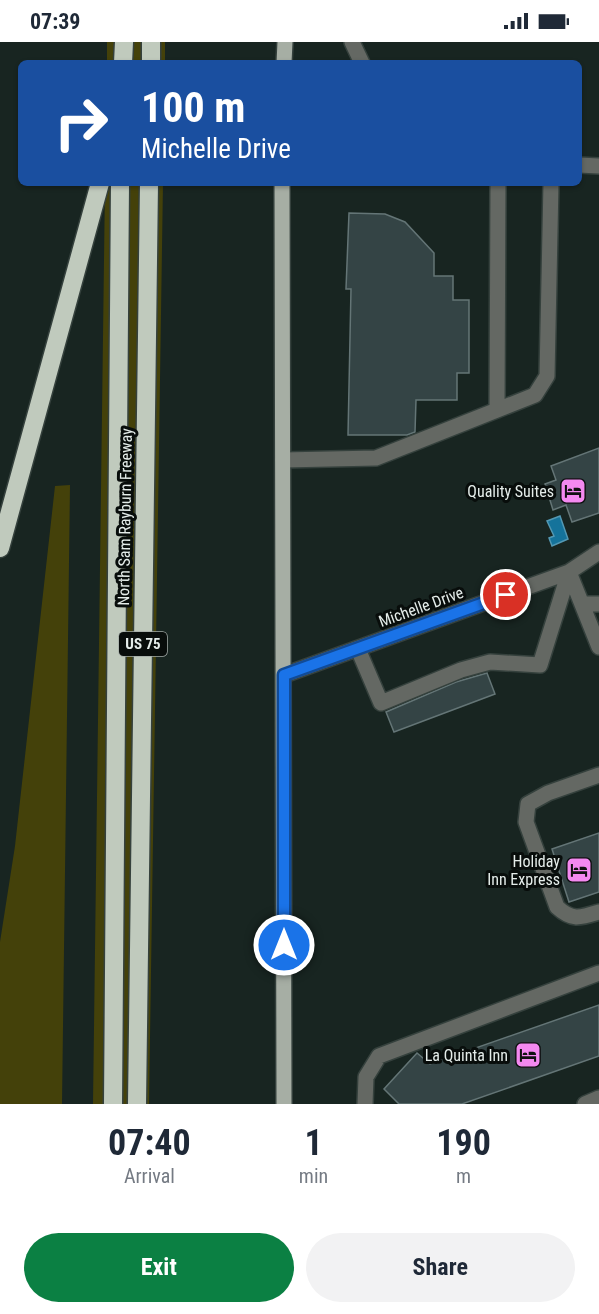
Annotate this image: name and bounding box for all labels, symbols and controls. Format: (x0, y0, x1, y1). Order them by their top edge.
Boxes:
text: 07:39 (30, 9, 81, 34)
text: 100 m (141, 83, 246, 132)
icon: right (42, 84, 120, 162)
text: Michelle Drive (141, 133, 291, 165)
street label: North Sam Rayburn Freeway (114, 428, 136, 606)
hotel icon: Quality Suites (558, 476, 588, 506)
place label: Quality Suites (467, 482, 554, 501)
pin (480, 569, 531, 620)
icon: arrive (489, 578, 522, 611)
street label: Michelle Drive (376, 583, 466, 631)
road number: US 75 (119, 632, 167, 656)
place label: Holiday Inn Express (487, 852, 560, 889)
hotel icon: Holiday Inn Express (564, 855, 594, 885)
position arrow (252, 913, 316, 977)
hotel icon: La Quinta Inn (513, 1040, 543, 1070)
place label: La Quinta Inn (425, 1046, 508, 1065)
text: 07:40 (108, 1122, 191, 1164)
text: 1 (304, 1122, 323, 1164)
text: 190 (436, 1122, 491, 1164)
text: Arrival (124, 1164, 175, 1188)
text: min (299, 1164, 328, 1188)
text: m (456, 1164, 471, 1188)
button: Exit (24, 1233, 294, 1302)
button: Share (306, 1233, 575, 1302)

